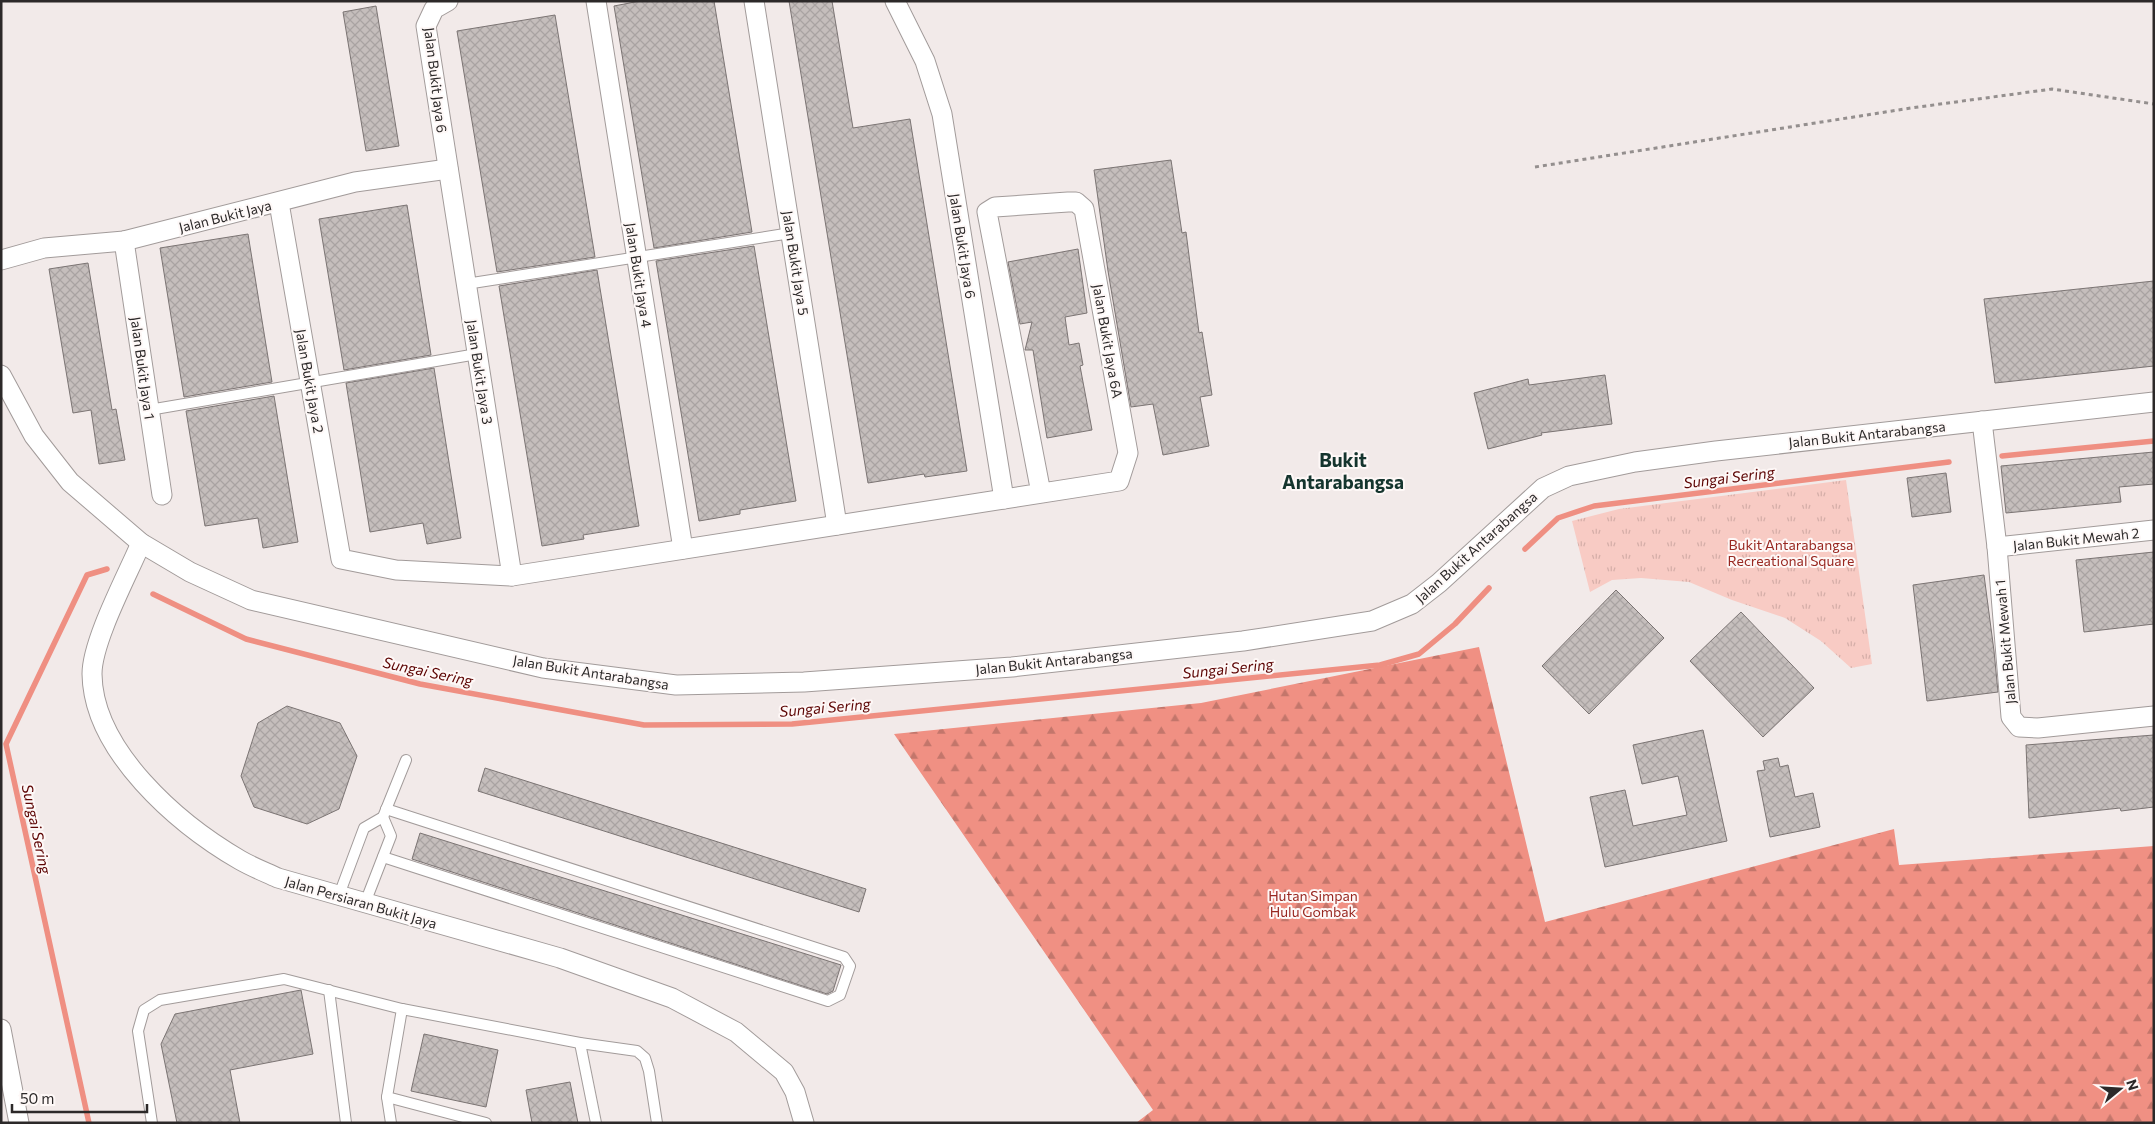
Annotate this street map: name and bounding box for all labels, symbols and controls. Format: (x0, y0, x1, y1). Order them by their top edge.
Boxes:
street label: Jalan Bukit Jaya 6 (421, 26, 451, 134)
street label: Jalan Bukit Jaya 6 (946, 192, 980, 300)
street label: Jalan Bukit Jaya (177, 196, 273, 236)
street label: Jalan Bukit Jaya 5 (779, 209, 813, 317)
street label: Jalan Bukit Jaya 4 (622, 221, 656, 329)
street label: Jalan Bukit Jaya 6A (1090, 283, 1126, 400)
street label: Jalan Bukit Jaya 1 (127, 315, 159, 421)
street label: Jalan Bukit Jaya 3 (463, 318, 497, 426)
street label: Jalan Bukit Jaya 2 (292, 328, 328, 435)
street label: Jalan Bukit Antarabangsa (1788, 417, 1946, 451)
district label: Bukit Antarabangsa (1282, 448, 1404, 493)
water label: Sungai Sering (1682, 462, 1776, 492)
street label: Jalan Bukit Antarabangsa (1412, 488, 1540, 606)
street label: Jalan Bukit Mewah 2 (2012, 524, 2140, 554)
park label: Bukit Antarabangsa Recreational Square (1728, 536, 1854, 569)
street label: Jalan Bukit Mewah 1 (1991, 579, 2019, 705)
street label: Jalan Bukit Antarabangsa (975, 644, 1133, 678)
street label: Jalan Bukit Antarabangsa (512, 651, 670, 693)
water label: Sungai Sering (381, 653, 476, 690)
water label: Sungai Sering (1181, 654, 1275, 682)
water label: Sungai Sering (779, 694, 872, 720)
water label: Sungai Sering (19, 782, 56, 877)
street label: Jalan Persiaran Bukit Jaya (283, 872, 439, 932)
park label: Hutan Simpan Hulu Gombak (1268, 887, 1358, 920)
north arrow (2095, 1064, 2145, 1114)
text: N (2123, 1077, 2143, 1092)
scale bar (12, 1082, 148, 1114)
text: 50 m (20, 1089, 54, 1107)

